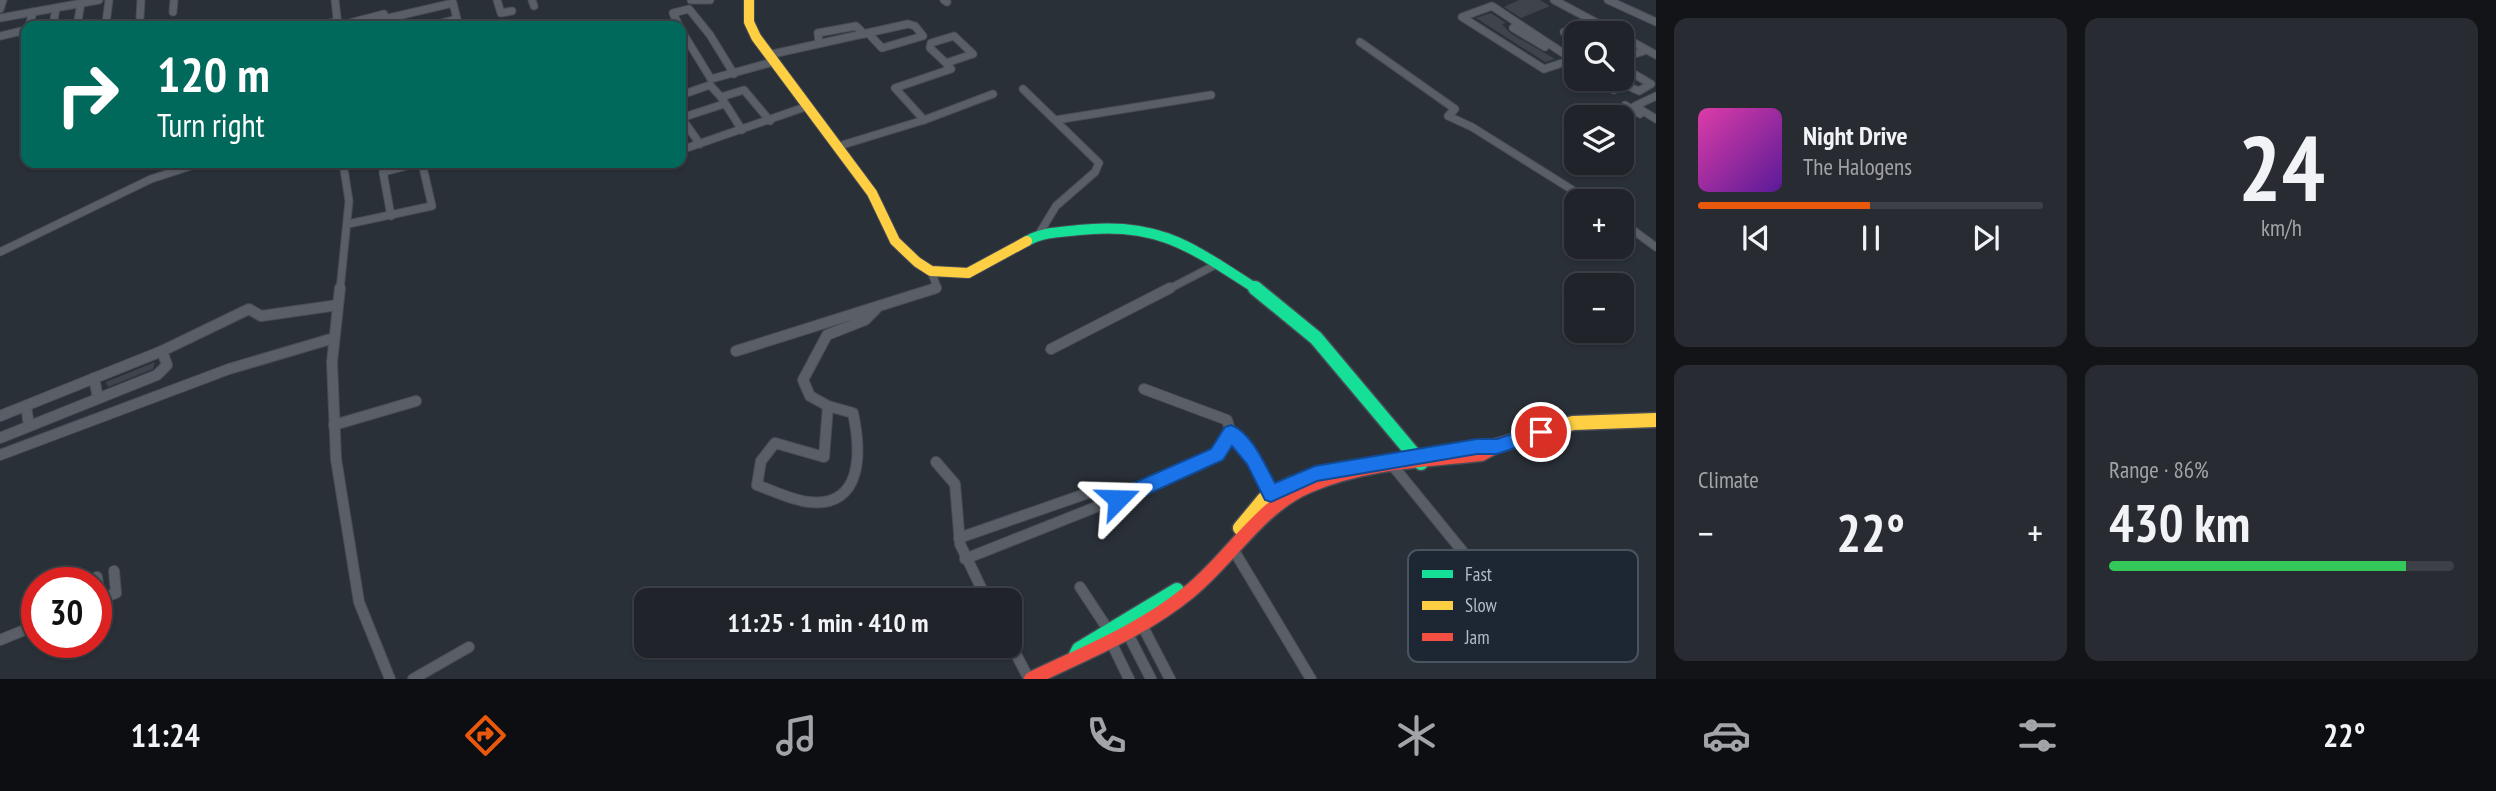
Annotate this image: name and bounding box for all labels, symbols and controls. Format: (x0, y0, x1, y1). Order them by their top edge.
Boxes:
map controls (1564, 21, 1634, 343)
button: search (1564, 21, 1634, 91)
text: 120 m (157, 42, 270, 106)
icon: right (42, 49, 133, 140)
text: Turn right (157, 104, 265, 146)
button: layers (1564, 105, 1634, 175)
text: 24 (2238, 108, 2325, 226)
text: Night Drive (1803, 119, 1908, 152)
text: The Halogens (1803, 152, 1912, 181)
button: + (1564, 189, 1634, 259)
text: km/h (2261, 213, 2302, 242)
icon: previous (1737, 219, 1775, 257)
icon: pause (1852, 219, 1890, 257)
icon: next (1967, 219, 2005, 257)
button: − (1564, 273, 1634, 343)
pin (1511, 402, 1571, 462)
icon: arrive (1522, 413, 1560, 451)
text: Range · 86% (2109, 455, 2209, 484)
position arrow (1081, 462, 1155, 536)
text: Climate (1698, 465, 1759, 494)
text: 430 km (2109, 489, 2250, 556)
text: 22° (1836, 499, 1905, 566)
text: − (1698, 508, 1714, 557)
text: + (2027, 508, 2043, 557)
legend (1408, 550, 1638, 662)
text: Fast (1465, 562, 1493, 586)
speed limit sign: 30 (21, 567, 112, 658)
text: Slow (1465, 593, 1498, 617)
text: 11:25 · 1 min · 410 m (728, 606, 928, 639)
text: Jam (1464, 625, 1490, 649)
icon: directions (461, 711, 510, 760)
icon: music (772, 711, 821, 760)
icon: phone (1082, 711, 1131, 760)
icon: climate (1392, 711, 1441, 760)
icon: car (1702, 711, 1751, 760)
icon: filters (2013, 711, 2062, 760)
text: 11:24 (131, 714, 200, 756)
text: 22° (2323, 714, 2365, 756)

